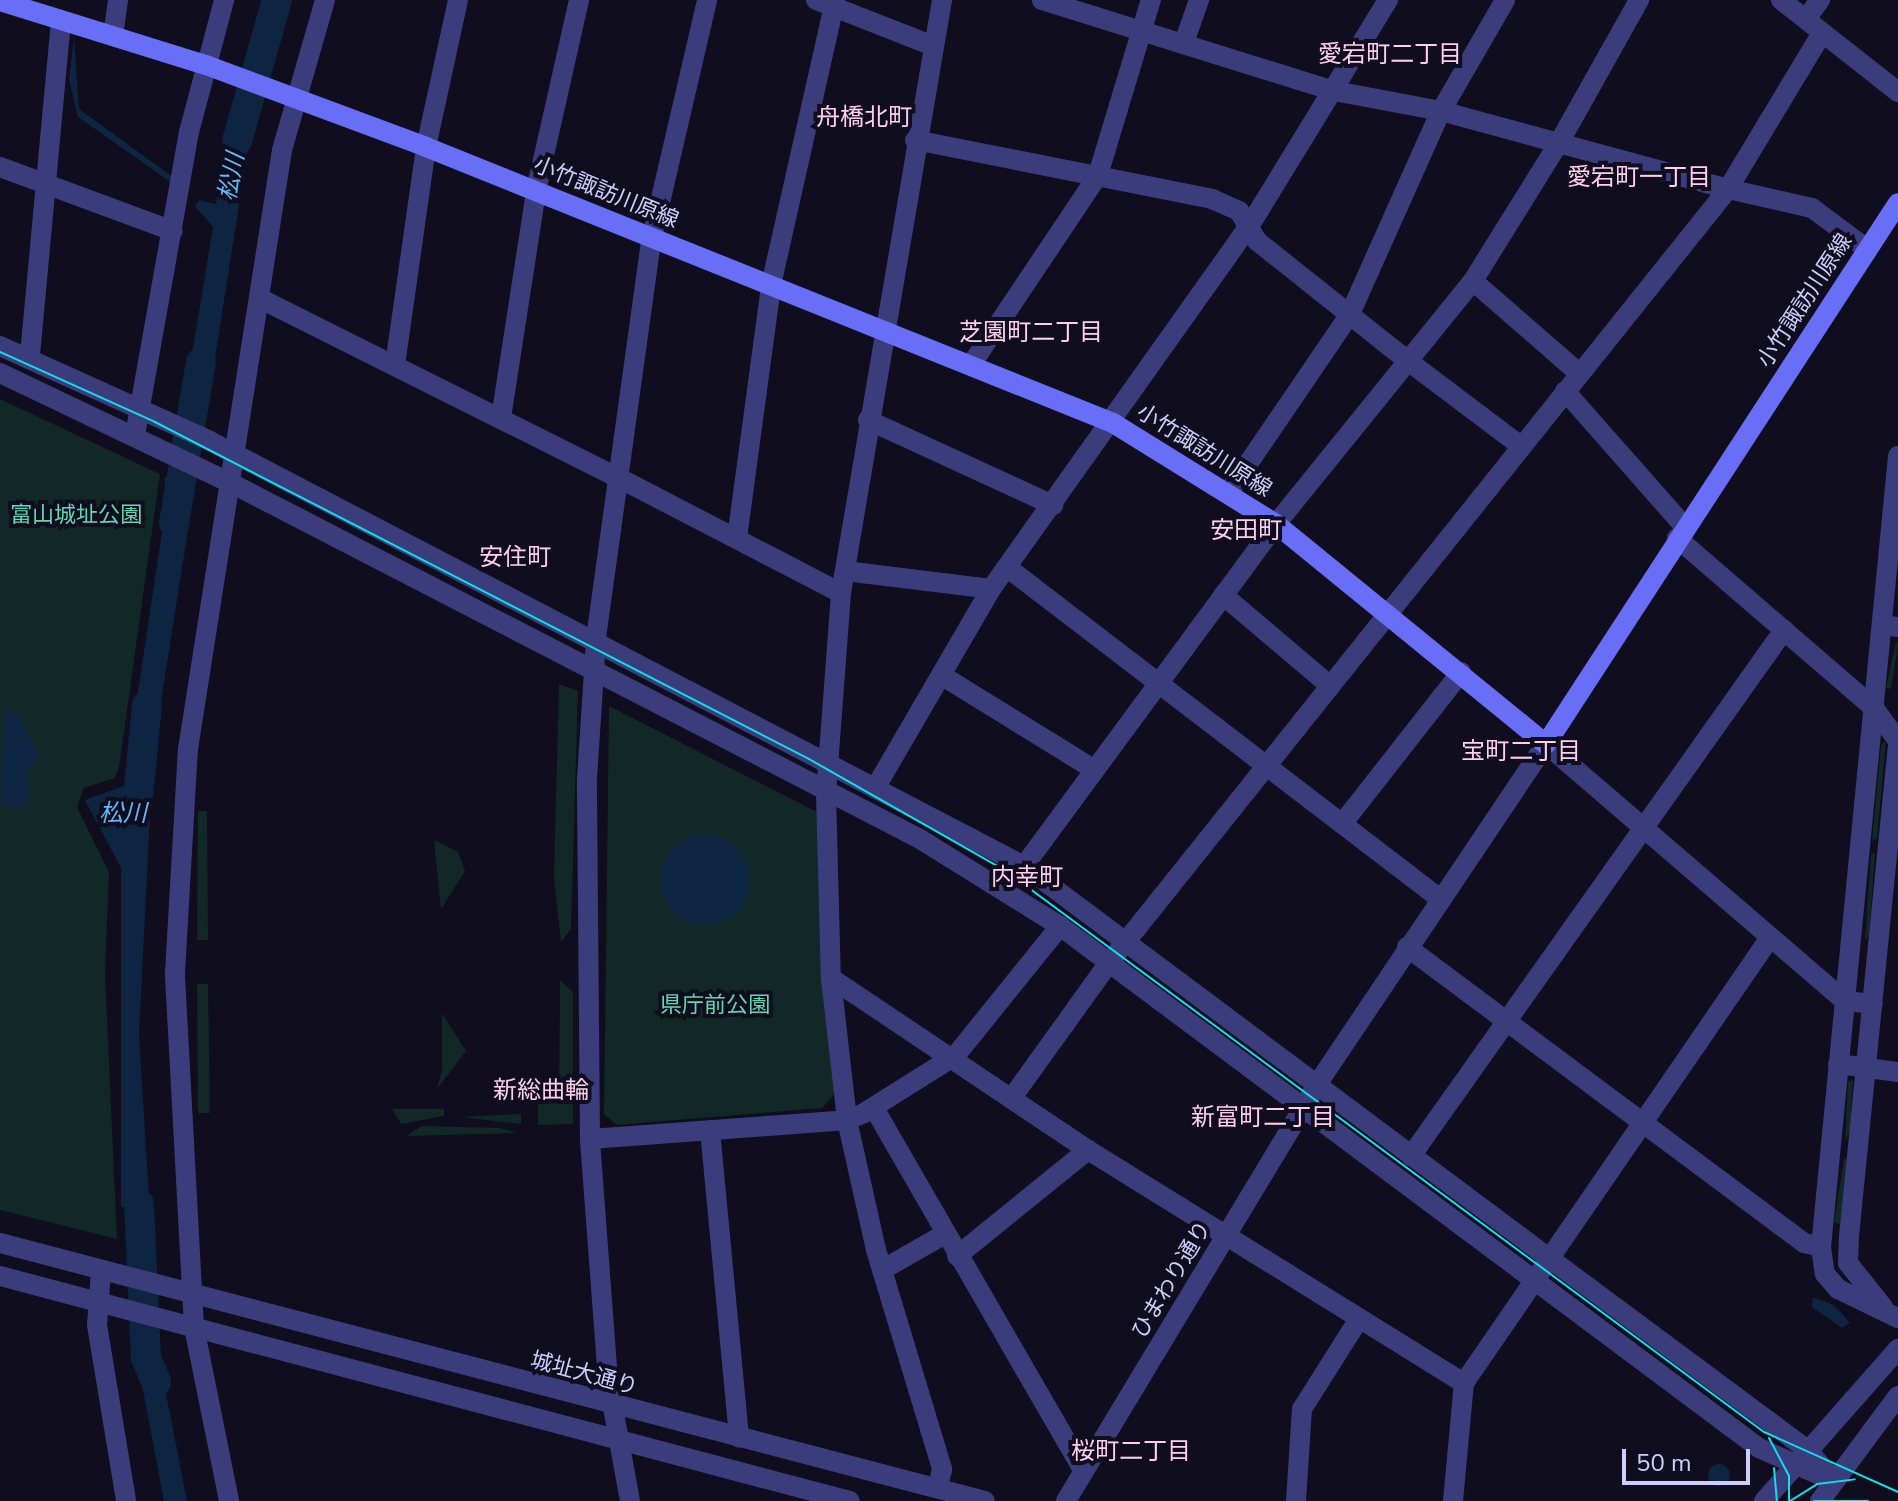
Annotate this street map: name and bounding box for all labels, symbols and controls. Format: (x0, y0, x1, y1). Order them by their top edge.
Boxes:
district label: 愛宕町二丁目 (1318, 41, 1462, 69)
district label: 舟橋北町 (816, 104, 912, 132)
water label: 松川 (213, 151, 251, 203)
street label: 小竹諏訪川原線 (530, 152, 682, 234)
district label: 愛宕町一丁目 (1567, 164, 1711, 192)
street label: 小竹諏訪川原線 (1752, 229, 1858, 373)
district label: 芝園町二丁目 (959, 319, 1103, 347)
street label: 小竹諏訪川原線 (1132, 399, 1276, 503)
park label: 富山城址公園 (10, 503, 142, 529)
district label: 安田町 (1210, 517, 1282, 545)
district label: 安住町 (479, 544, 551, 572)
district label: 宝町二丁目 (1461, 738, 1581, 766)
water label: 松川 (99, 800, 147, 828)
district label: 内幸町 (991, 864, 1063, 892)
park label: 県庁前公園 (660, 993, 770, 1019)
district label: 新総曲輪 (493, 1077, 589, 1105)
district label: 新富町二丁目 (1191, 1104, 1335, 1132)
street label: ひまわり通り (1127, 1217, 1217, 1343)
street label: 城址大通り (527, 1347, 641, 1401)
scale bar (1626, 1433, 1754, 1483)
district label: 桜町二丁目 (1071, 1438, 1191, 1466)
text: 50 m (1636, 1447, 1692, 1479)

